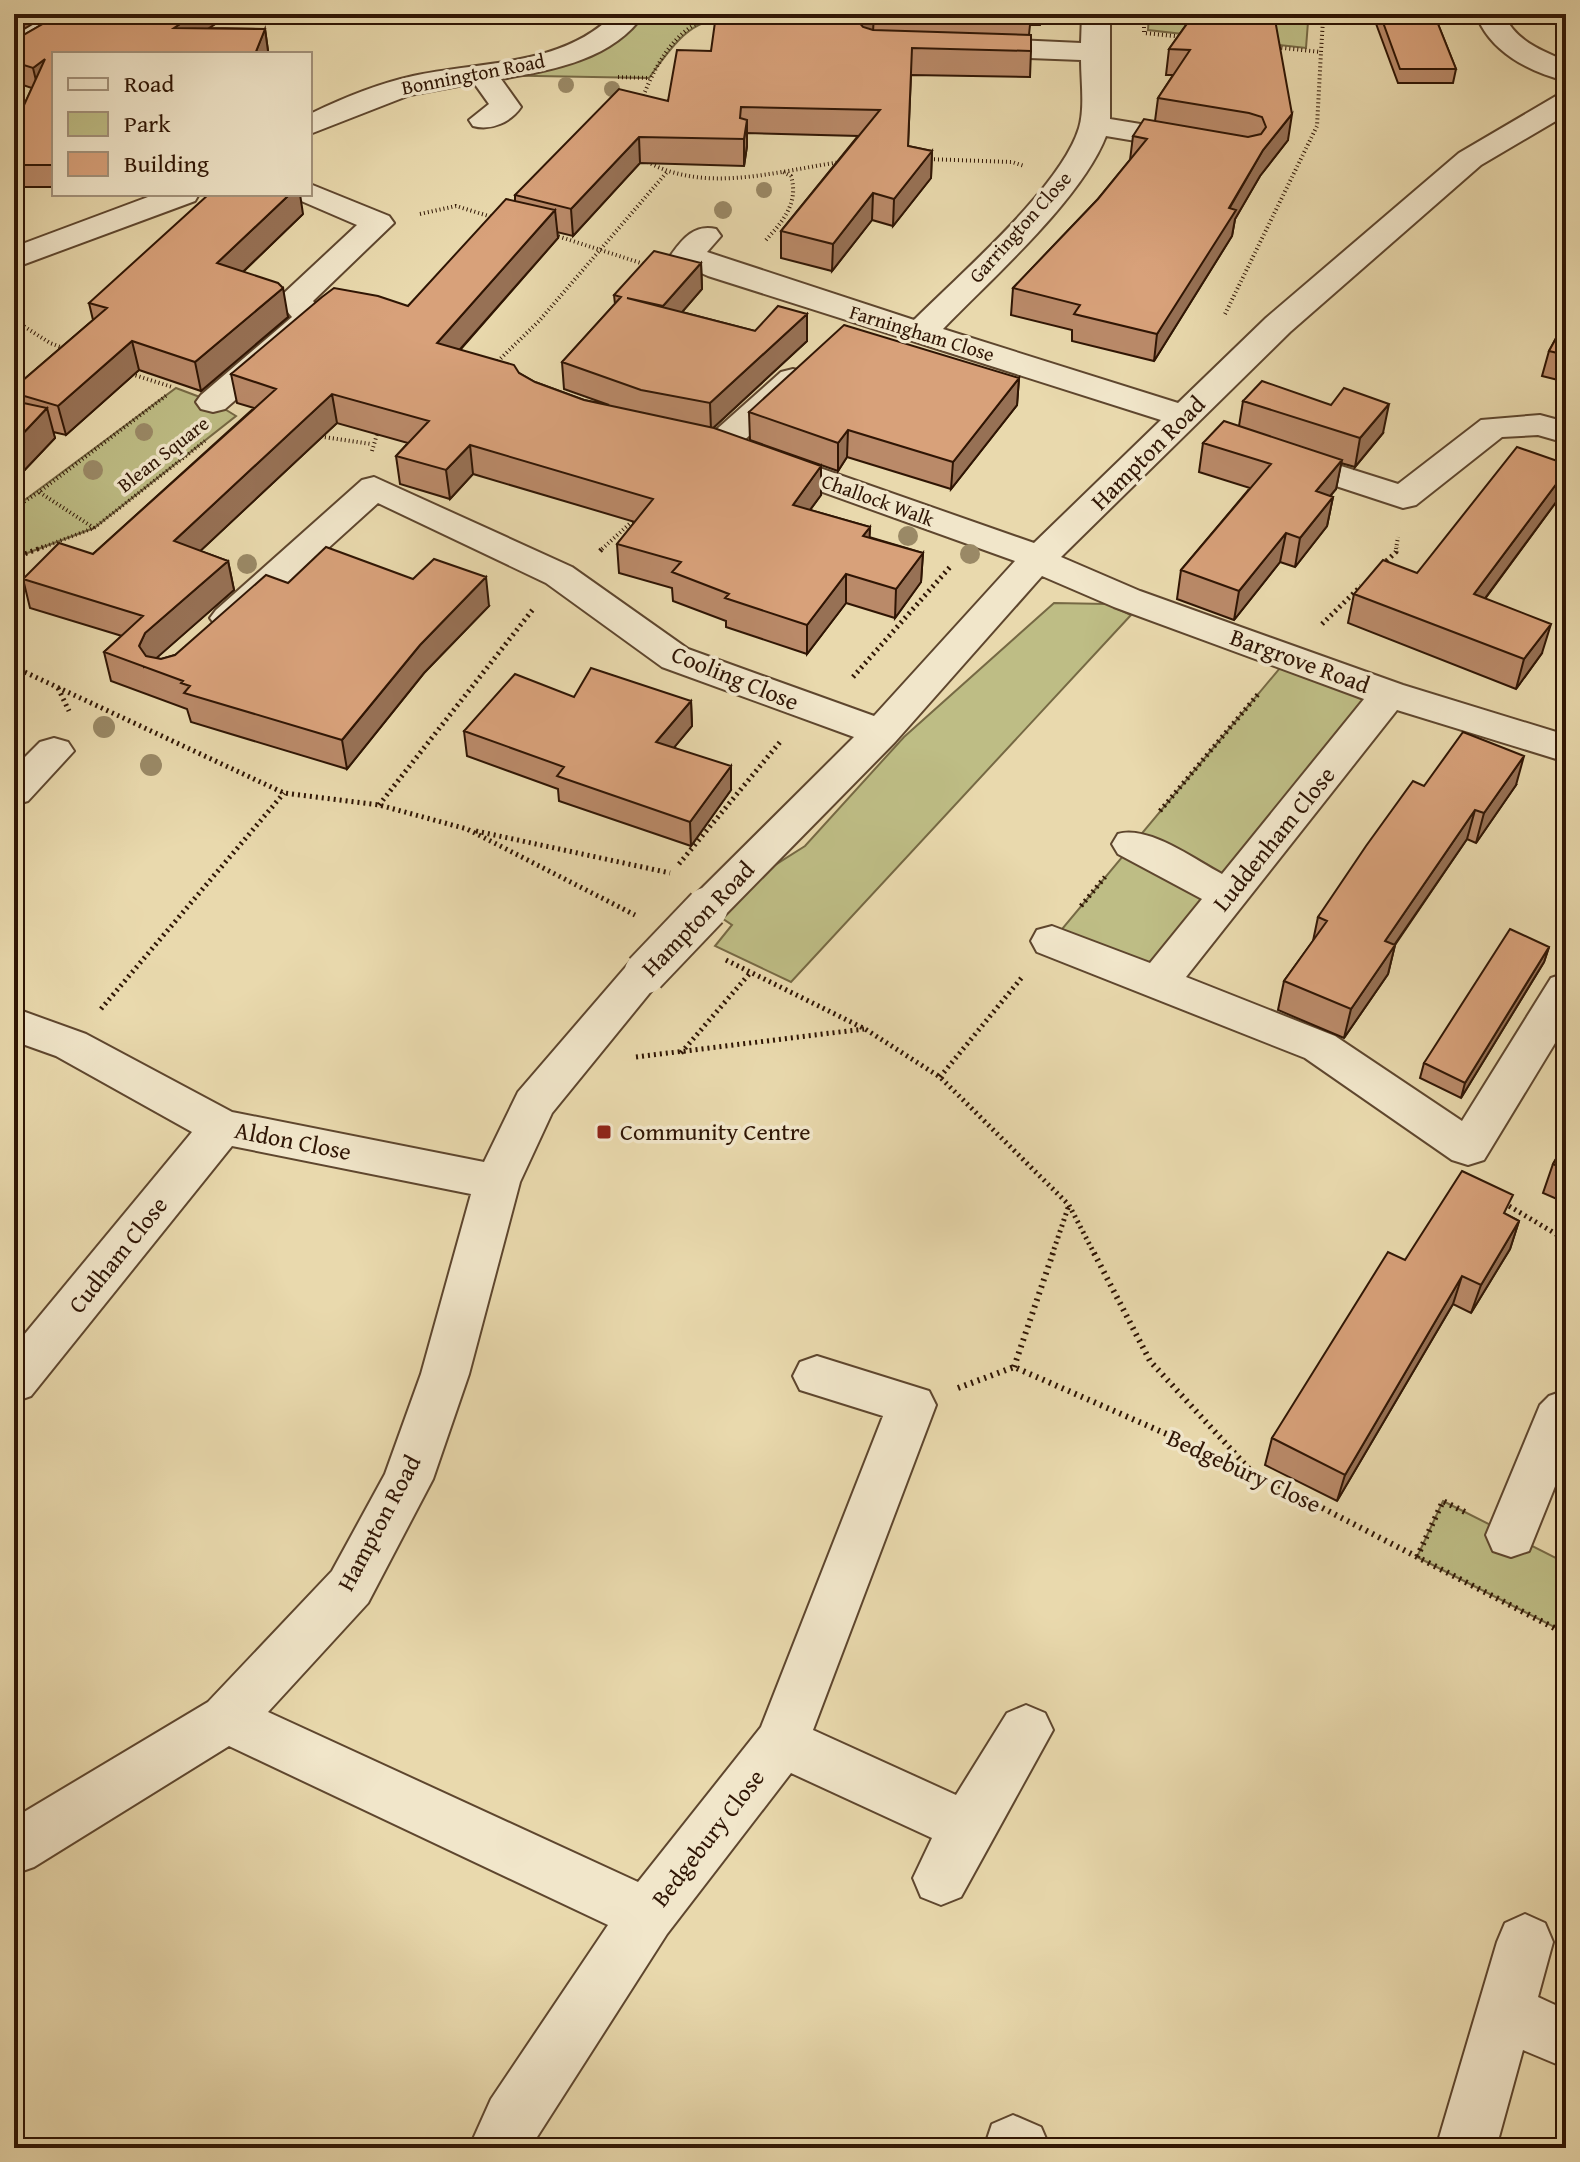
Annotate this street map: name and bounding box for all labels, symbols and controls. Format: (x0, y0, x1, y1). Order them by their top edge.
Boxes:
street label: Bonnington Road (399, 45, 547, 102)
legend (52, 52, 312, 196)
text: Road (124, 66, 174, 101)
text: Park (124, 106, 171, 141)
text: Building (124, 146, 209, 181)
street label: Garrington Close (962, 164, 1078, 289)
street label: Farningham Close (846, 297, 998, 368)
street label: Hampton Road (1082, 387, 1213, 518)
street label: Blean Square (111, 409, 215, 499)
street label: Challock Walk (818, 466, 939, 534)
street label: Bargrove Road (1225, 619, 1375, 702)
street label: Cooling Close (666, 636, 804, 719)
street label: Luddenham Close (1204, 759, 1343, 919)
street label: Hampton Road (633, 853, 762, 985)
street label: Aldon Close (232, 1112, 354, 1169)
place label: Community Centre (620, 1114, 810, 1149)
marker: Community Centre (595, 1123, 613, 1141)
street label: Cudham Close (60, 1189, 176, 1321)
street label: Bedgebury Close (1161, 1420, 1327, 1522)
street label: Hampton Road (328, 1448, 429, 1597)
street label: Bedgebury Close (643, 1761, 773, 1914)

